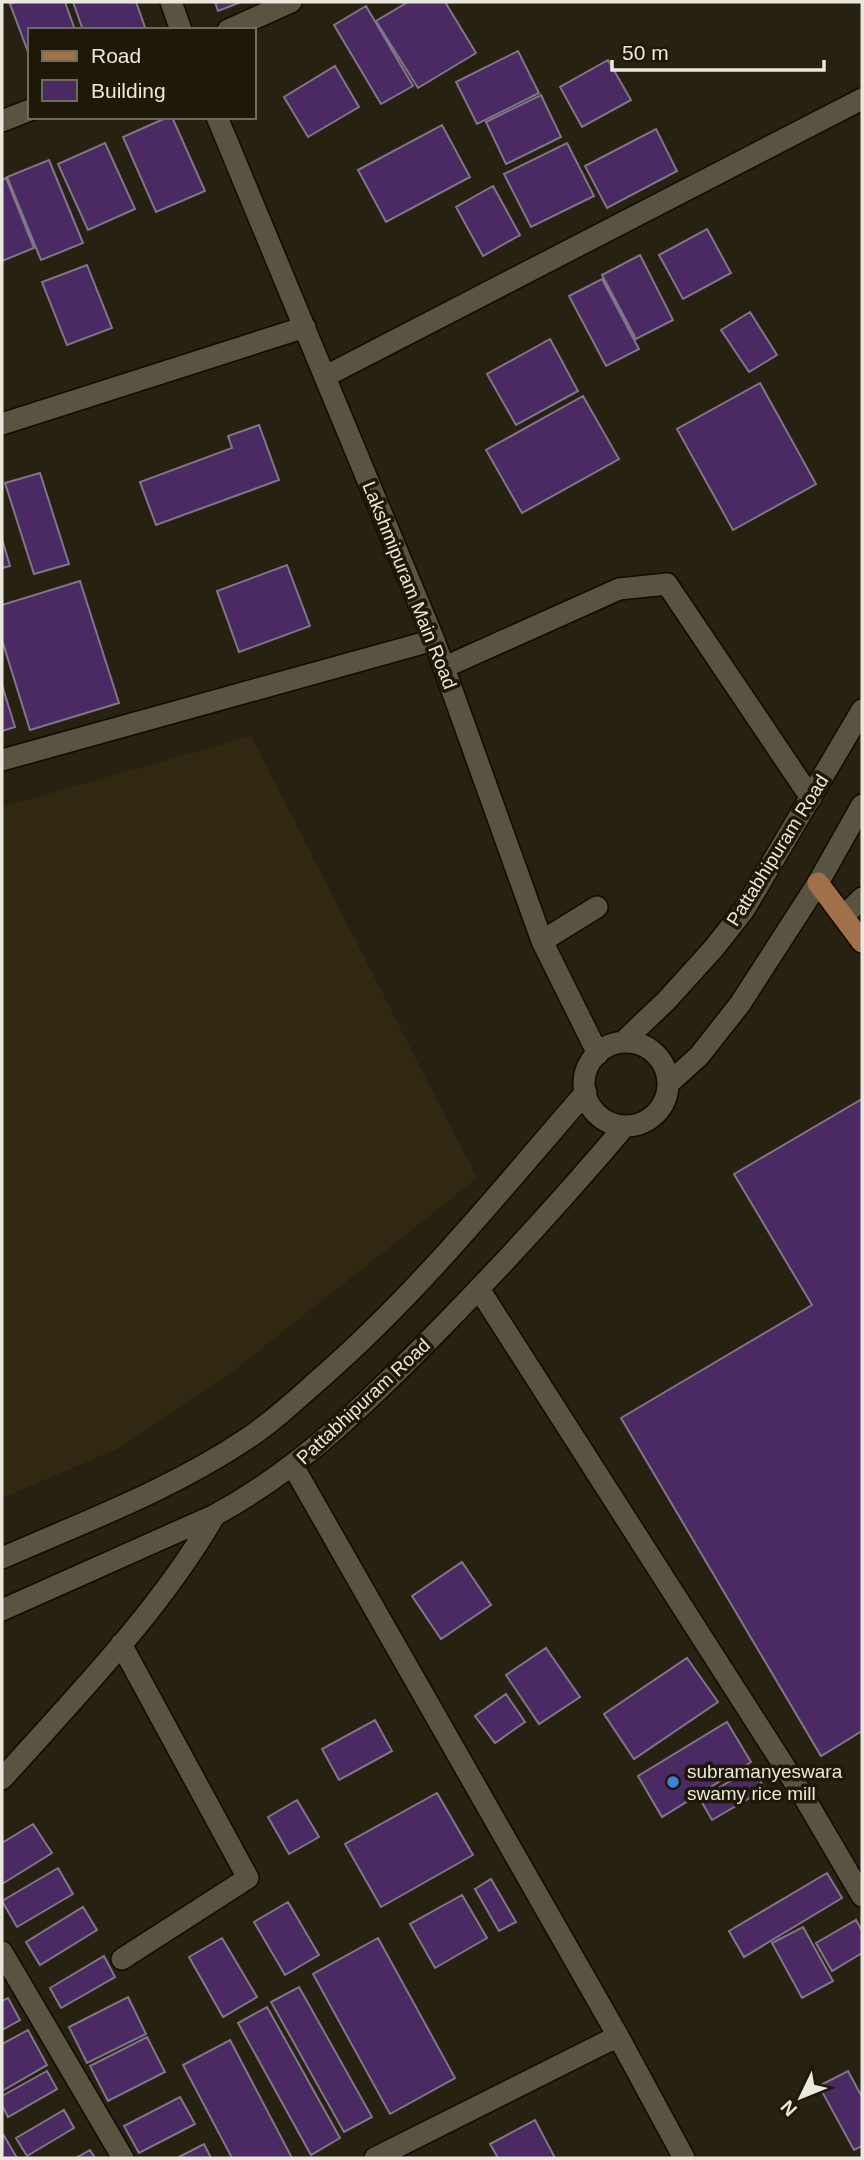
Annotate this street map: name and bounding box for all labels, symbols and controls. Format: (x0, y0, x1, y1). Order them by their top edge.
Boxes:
legend (28, 28, 256, 119)
scale bar (612, 28, 824, 72)
text: 50 m (622, 41, 669, 64)
text: Road (91, 44, 141, 67)
text: Building (91, 79, 166, 102)
street label: Lakshmipuram Main Road (358, 478, 461, 692)
street label: Pattabhipuram Road (722, 771, 833, 930)
street label: Pattabhipuram Road (292, 1334, 434, 1468)
place label: subramanyeswara swamy rice mill (687, 1761, 843, 1804)
marker: subramanyeswara swamy rice mill (665, 1774, 681, 1790)
north arrow (766, 2062, 836, 2132)
text: N (777, 2096, 801, 2120)

